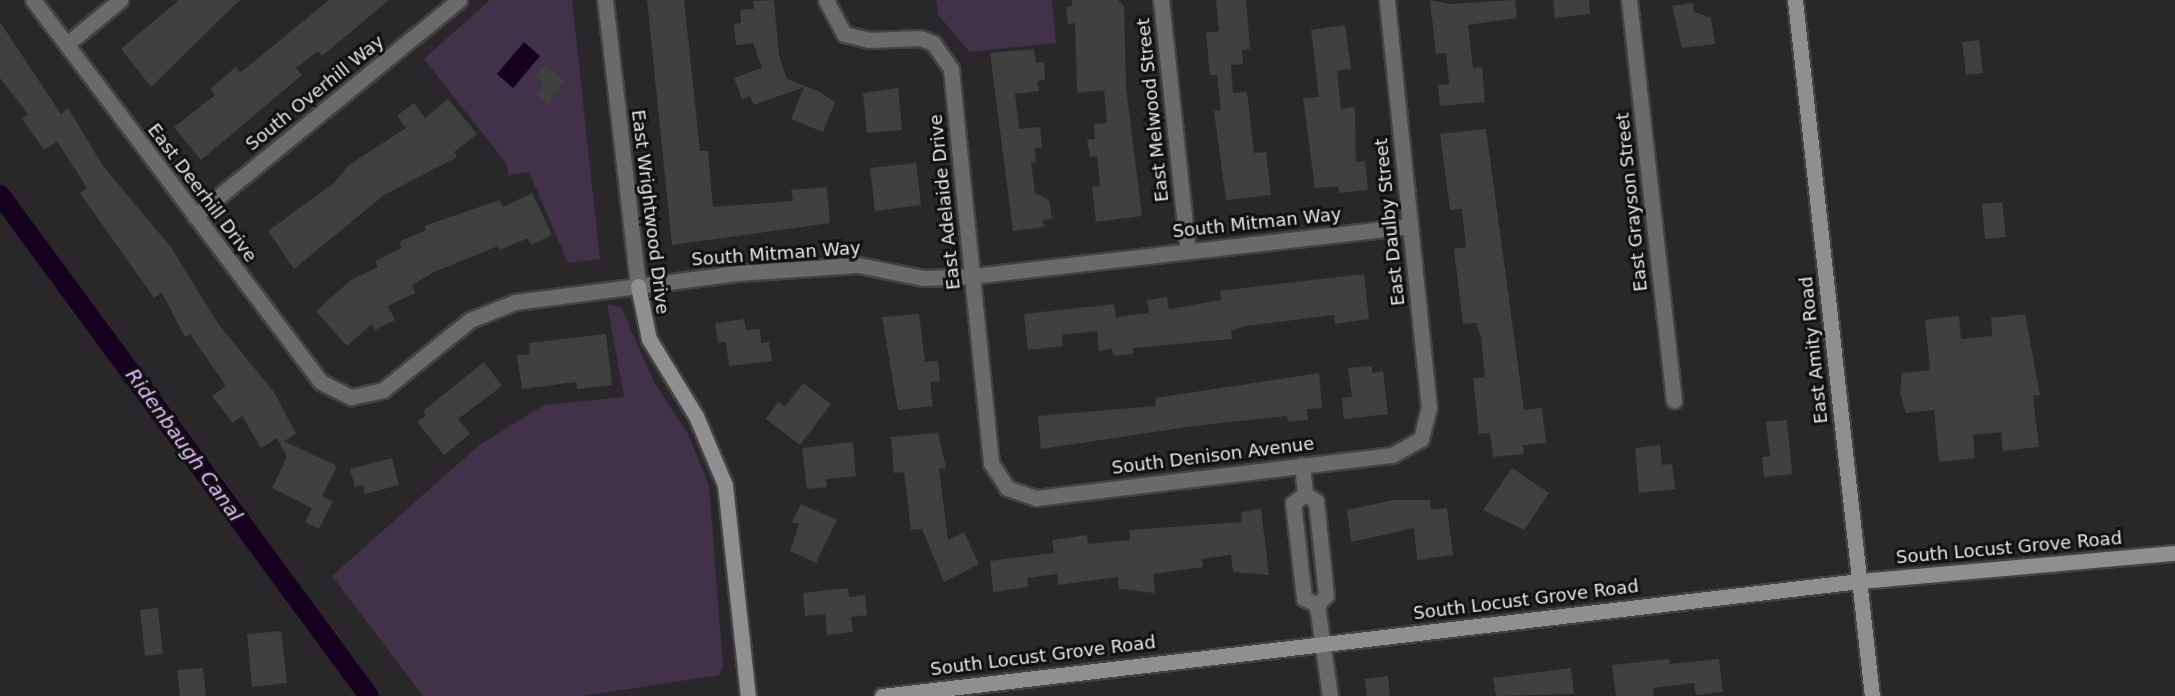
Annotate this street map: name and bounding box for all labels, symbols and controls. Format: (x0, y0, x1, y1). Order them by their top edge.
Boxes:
street label: East Melwood Street (1133, 17, 1173, 203)
street label: South Overhill Way (242, 31, 388, 155)
street label: East Wrightwood Drive (627, 109, 673, 315)
street label: East Grayson Street (1612, 111, 1652, 293)
street label: East Adelaide Drive (925, 113, 965, 291)
street label: East Deerhill Drive (143, 120, 261, 266)
street label: East Daulby Street (1370, 137, 1410, 307)
street label: South Mitman Way (1172, 203, 1342, 243)
street label: South Mitman Way (691, 237, 861, 271)
street label: East Amity Road (1796, 275, 1832, 425)
water label: Ridenbaugh Canal (120, 364, 248, 526)
street label: South Denison Avenue (1111, 433, 1315, 479)
street label: South Locust Grove Road (1895, 527, 2123, 569)
street label: South Locust Grove Road (1412, 575, 1640, 625)
street label: South Locust Grove Road (929, 631, 1157, 681)

